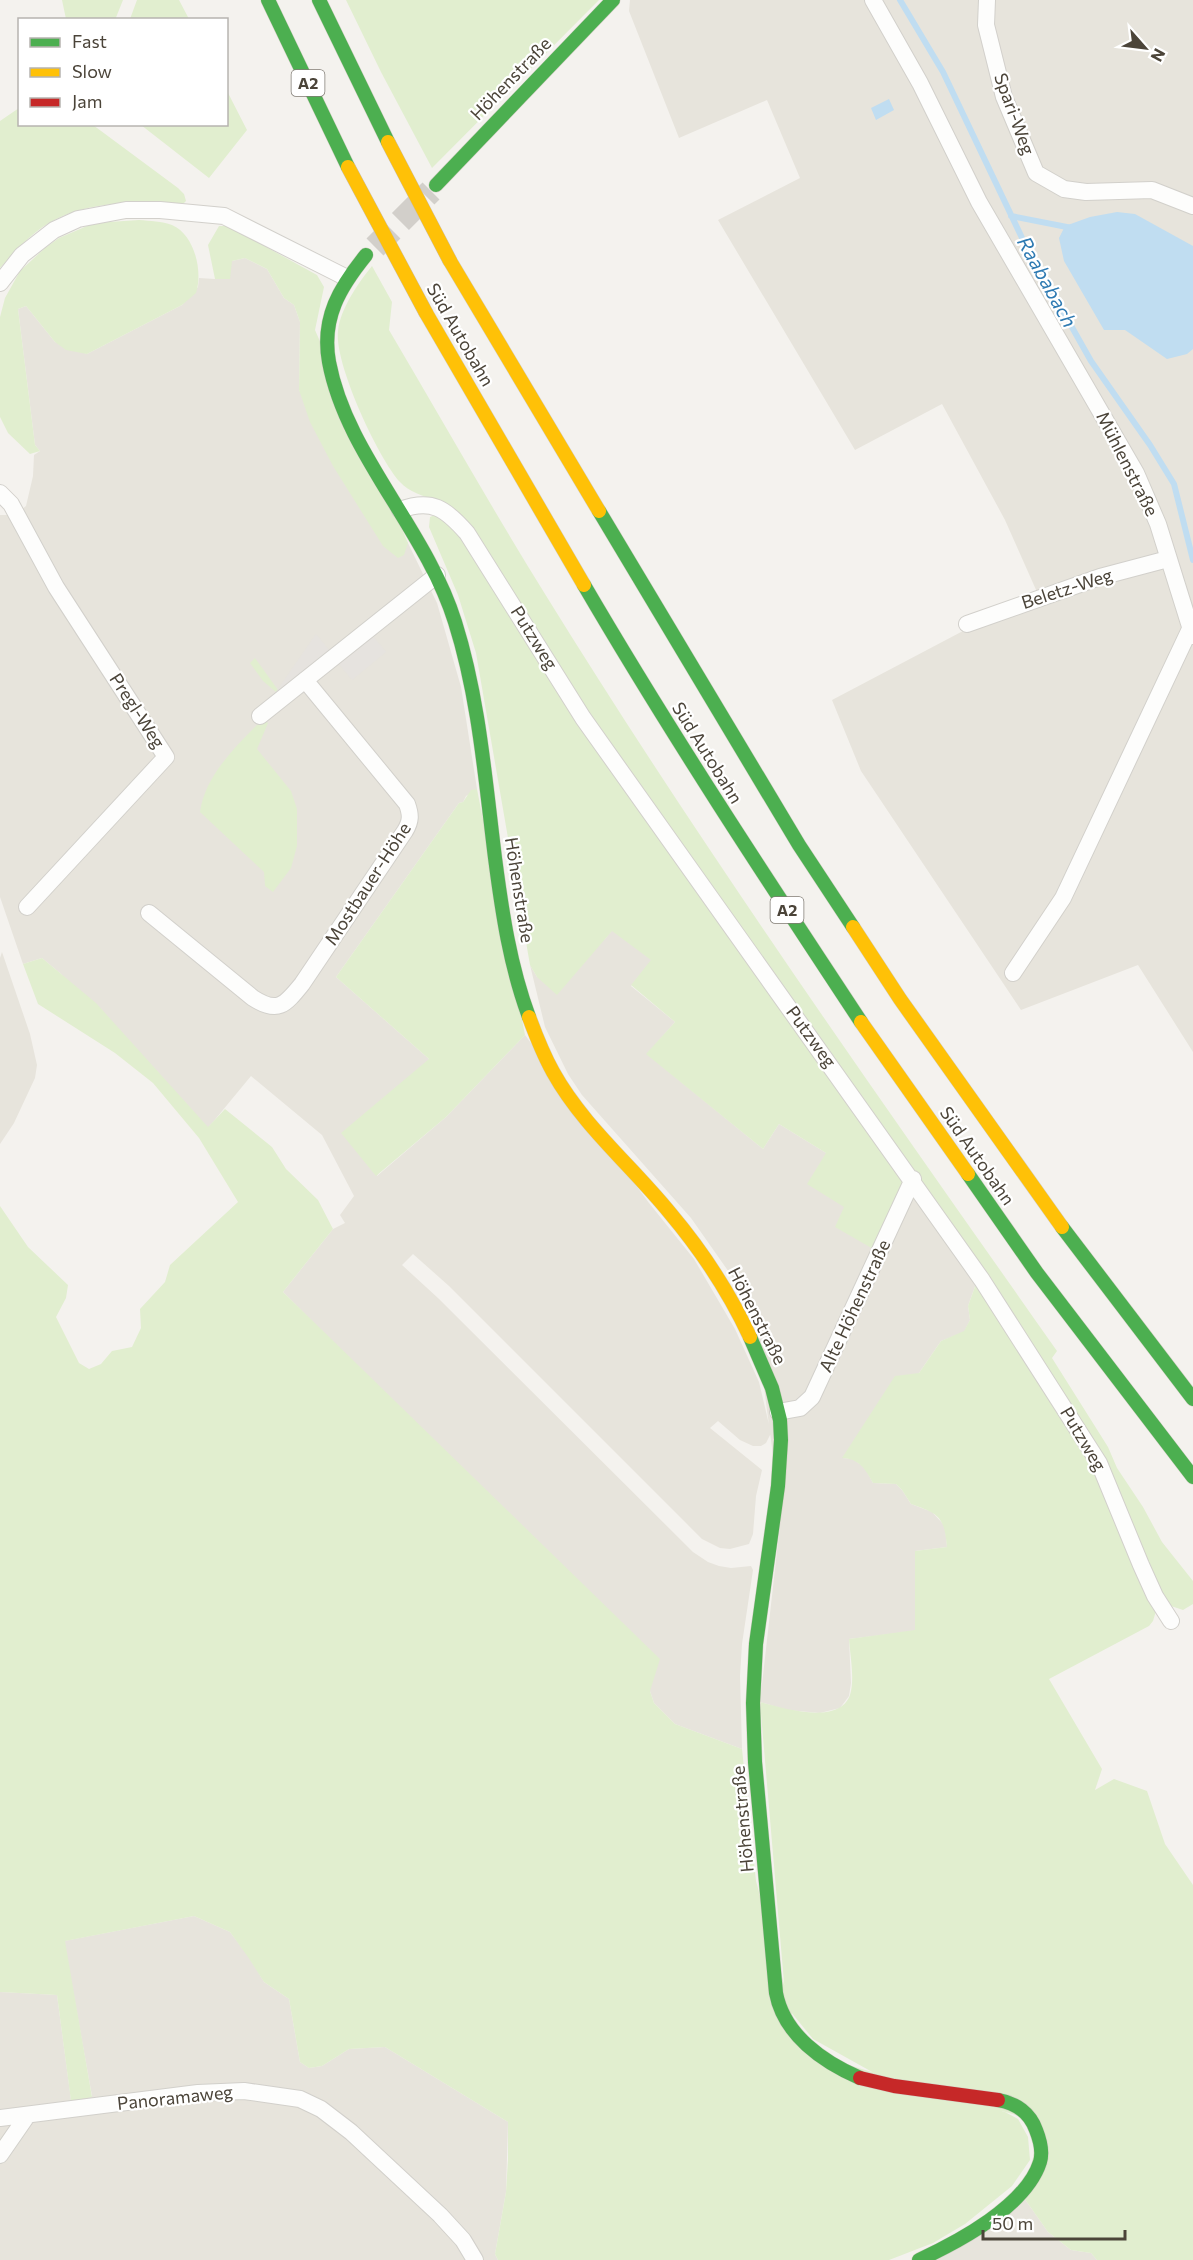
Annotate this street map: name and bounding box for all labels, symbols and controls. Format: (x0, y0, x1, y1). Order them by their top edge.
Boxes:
legend (18, 18, 228, 126)
north arrow (1115, 18, 1175, 78)
text: Fast (72, 30, 107, 52)
street label: Höhenstraße (465, 32, 555, 124)
text: N (1147, 46, 1170, 65)
text: Slow (72, 60, 112, 82)
road number: A2 (292, 70, 324, 96)
street label: Spari-Weg (990, 70, 1040, 158)
text: Jam (72, 90, 102, 112)
water label: Raababach (1013, 232, 1083, 331)
street label: Süd Autobahn (422, 279, 499, 390)
street label: Mühlenstraße (1092, 408, 1164, 519)
street label: Beletz-Weg (1018, 563, 1115, 613)
street label: Putzweg (507, 602, 563, 674)
street label: Pregl-Weg (105, 669, 170, 752)
street label: Süd Autobahn (668, 698, 748, 807)
street label: Mostbauer-Höhe (319, 818, 415, 949)
street label: Höhenstraße (501, 835, 539, 944)
road number: A2 (770, 897, 804, 923)
street label: Putzweg (782, 1001, 842, 1072)
street label: Süd Autobahn (936, 1102, 1020, 1209)
street label: Alte Höhenstraße (814, 1236, 894, 1375)
street label: Höhenstraße (724, 1263, 792, 1368)
street label: Putzweg (1056, 1402, 1112, 1475)
street label: Höhenstraße (726, 1765, 758, 1873)
street label: Panoramaweg (116, 2080, 234, 2114)
scale bar (983, 2203, 1126, 2241)
text: 50 m (992, 2212, 1033, 2234)

